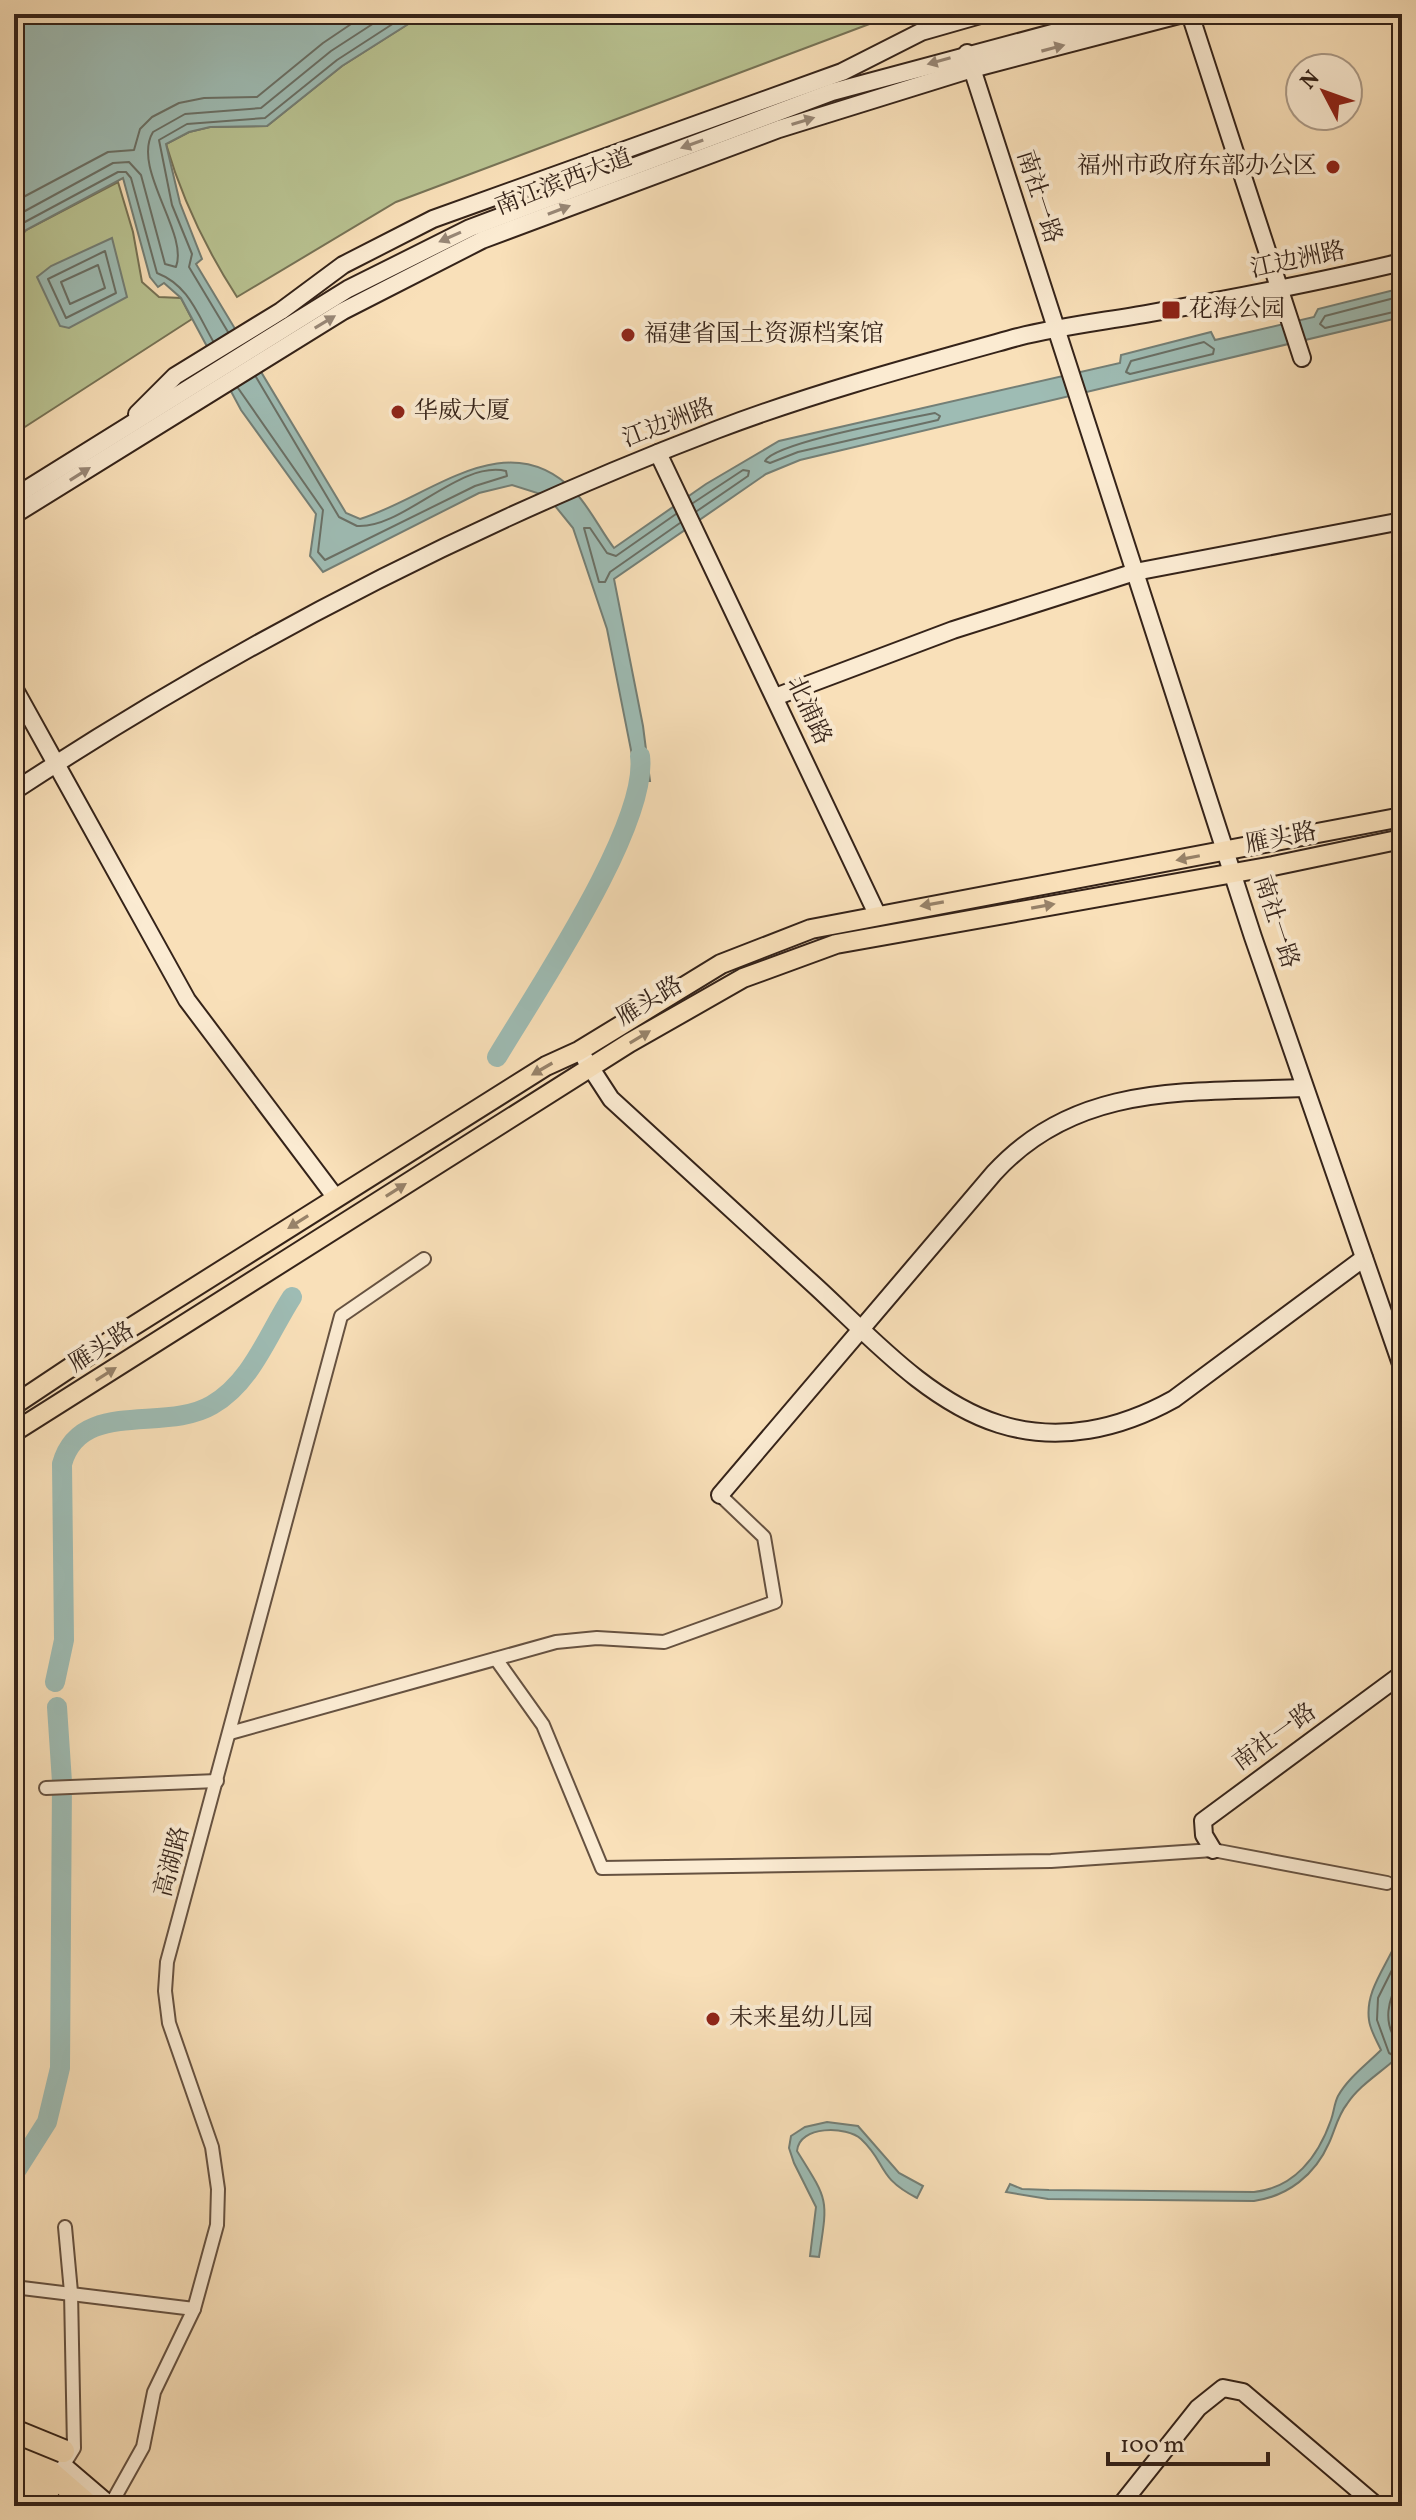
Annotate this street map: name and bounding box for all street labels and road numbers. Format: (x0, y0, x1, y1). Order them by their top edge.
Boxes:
street label: 南江滨西大道 (491, 141, 637, 225)
street label: 南社一路 (1007, 146, 1069, 248)
street label: 江边洲路 (1248, 234, 1348, 288)
street label: 江边洲路 (618, 391, 720, 457)
street label: 北浦路 (777, 671, 839, 751)
street label: 雁头路 (1242, 815, 1320, 863)
street label: 南社一路 (1244, 871, 1306, 973)
street label: 雁头路 (610, 969, 690, 1035)
street label: 雁头路 (62, 1315, 142, 1381)
street label: 南社一路 (1226, 1696, 1324, 1780)
street label: 高湖路 (147, 1823, 199, 1901)

